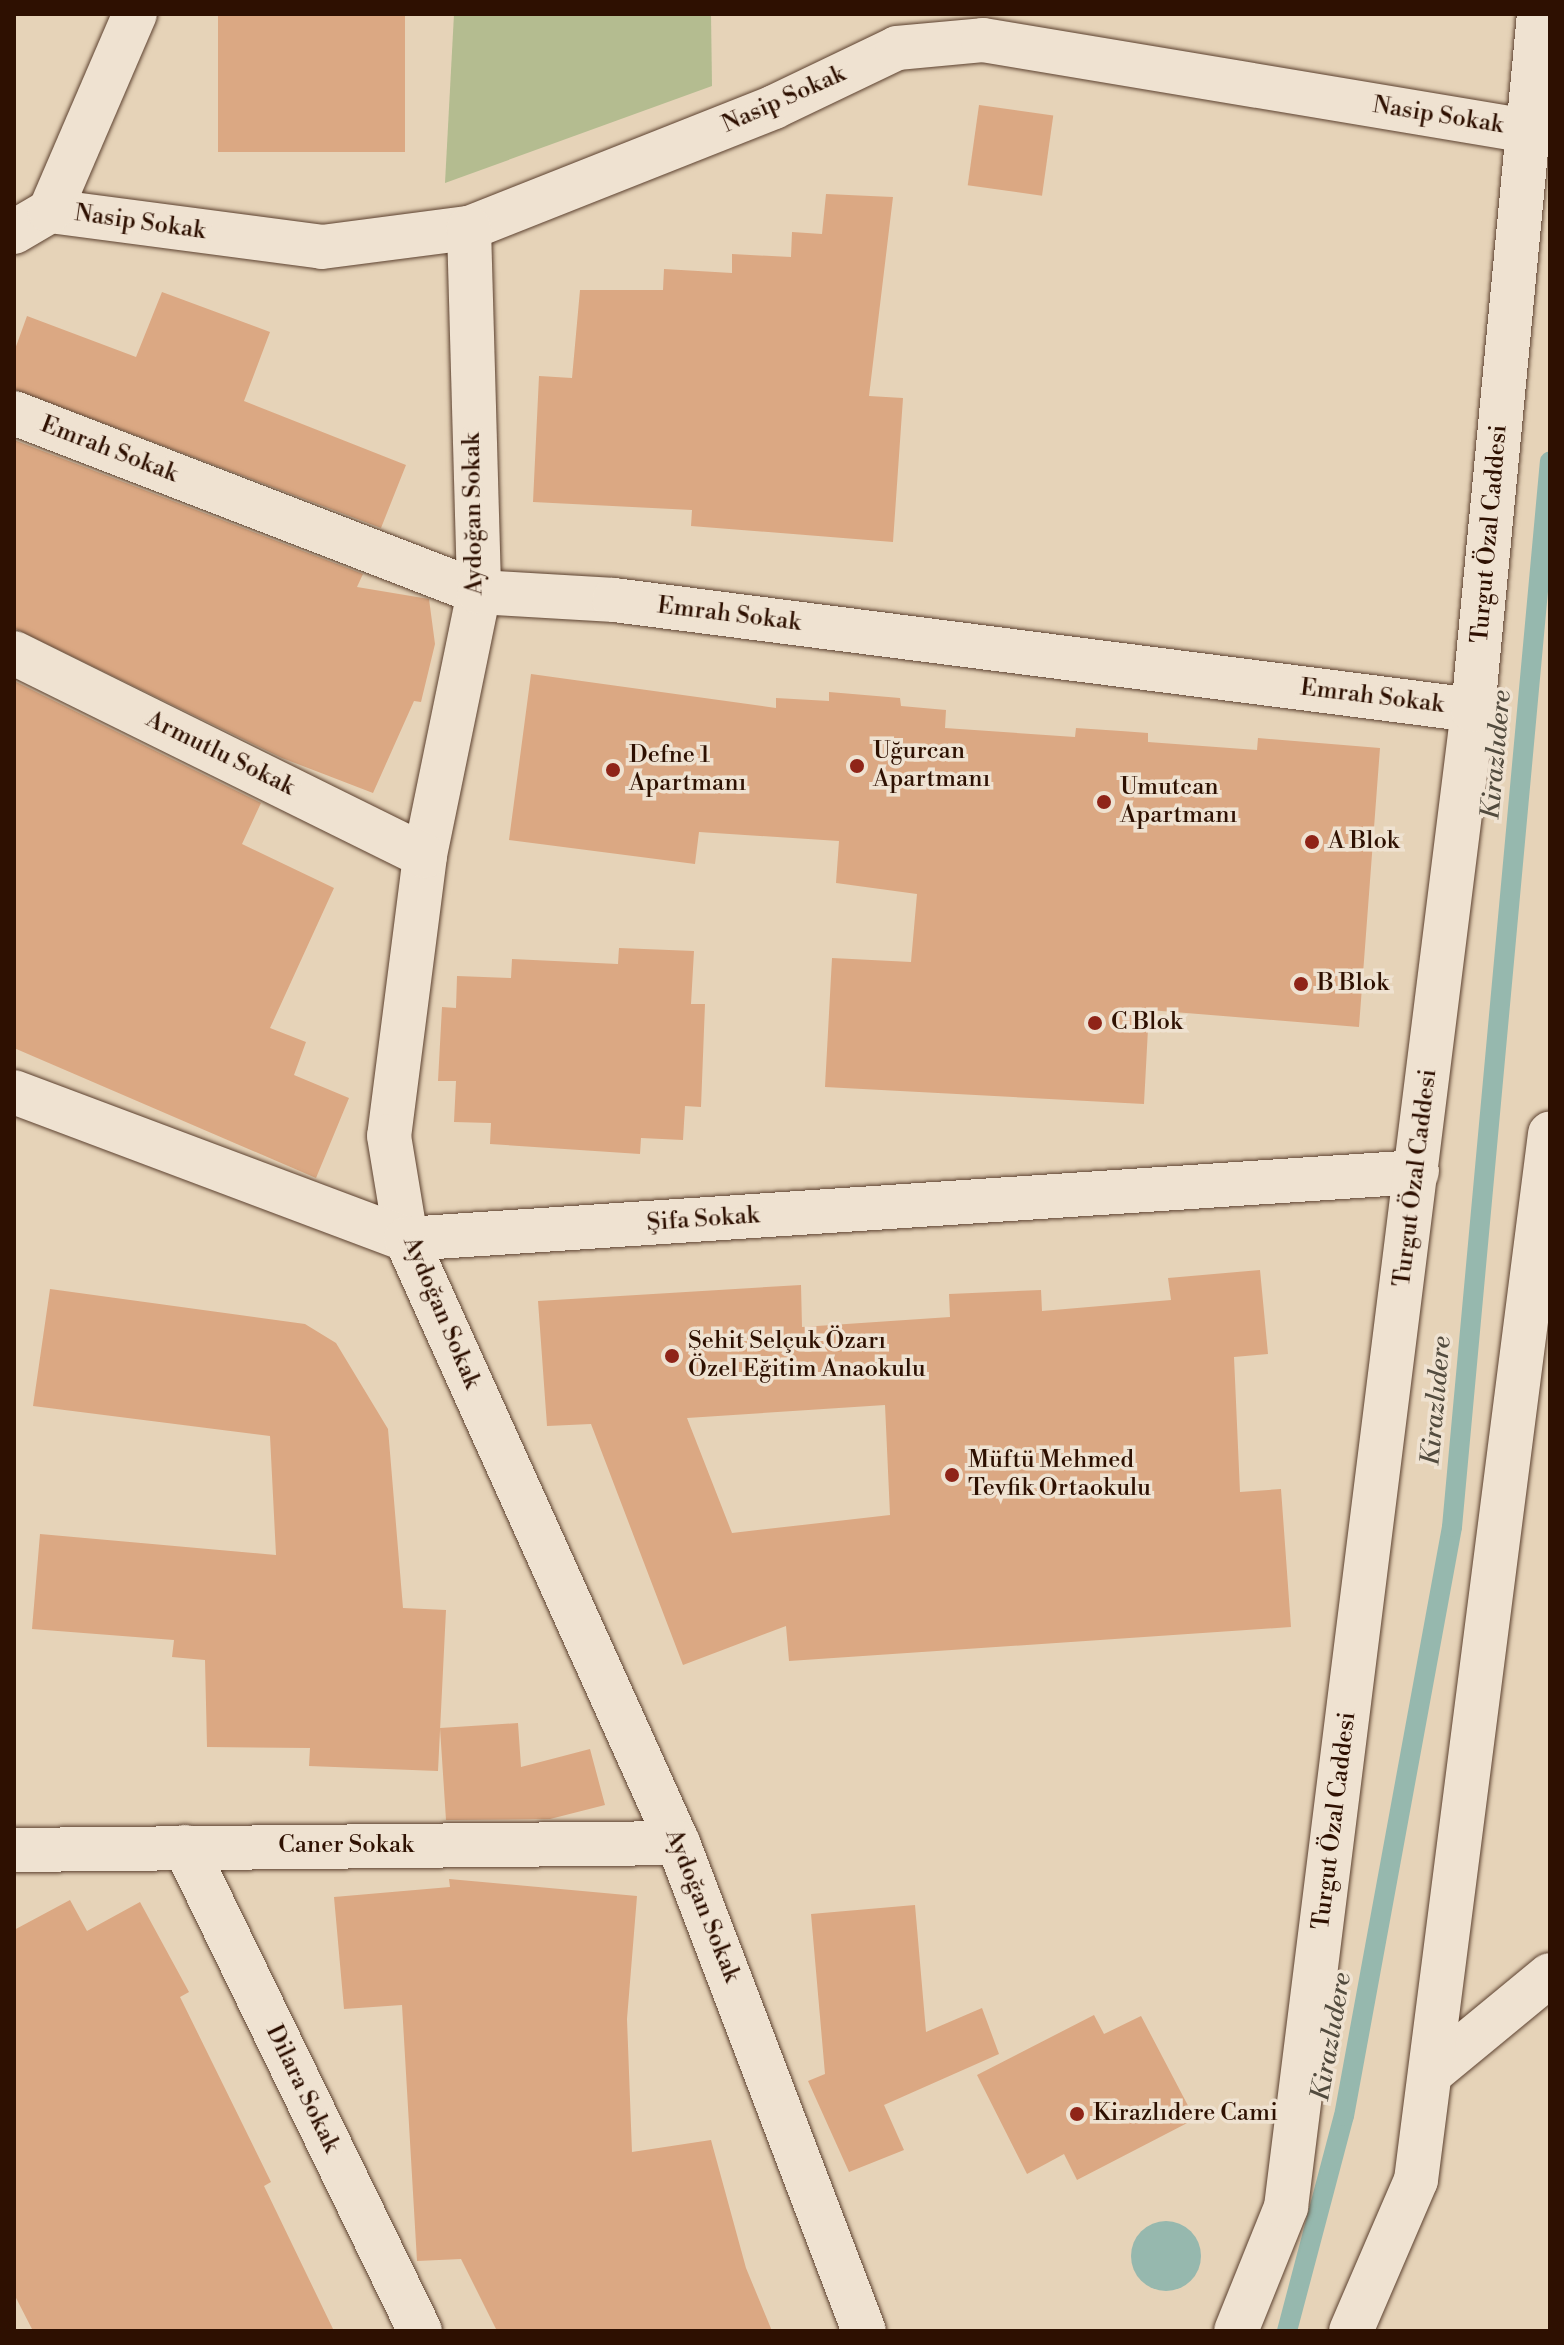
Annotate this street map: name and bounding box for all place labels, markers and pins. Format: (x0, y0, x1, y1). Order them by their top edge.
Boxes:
place label: Uğurcan Apartmanı (873, 738, 990, 794)
place label: Defne 1 Apartmanı (629, 742, 746, 798)
marker: Uğurcan Apartmanı (848, 757, 866, 775)
marker: Defne 1 Apartmanı (604, 761, 622, 779)
place label: Umutcan Apartmanı (1120, 774, 1237, 830)
marker: Umutcan Apartmanı (1095, 793, 1113, 811)
place label: A Blok (1328, 828, 1399, 856)
marker: A Blok (1303, 833, 1321, 851)
place label: B Blok (1317, 970, 1389, 998)
marker: B Blok (1292, 975, 1310, 993)
place label: C Blok (1111, 1009, 1182, 1037)
marker: C Blok (1086, 1014, 1104, 1032)
place label: Şehit Selçuk Özarı Özel Eğitim Anaokulu (688, 1328, 926, 1384)
marker: Şehit Selçuk Özarı Özel Eğitim Anaokulu (663, 1347, 681, 1365)
place label: Müftü Mehmed Tevfik Ortaokulu (968, 1447, 1151, 1503)
marker: Müftü Mehmed Tevfik Ortaokulu (943, 1466, 961, 1484)
place label: Kirazlıdere Cami (1093, 2100, 1278, 2128)
marker: Kirazlıdere Cami (1068, 2105, 1086, 2123)

